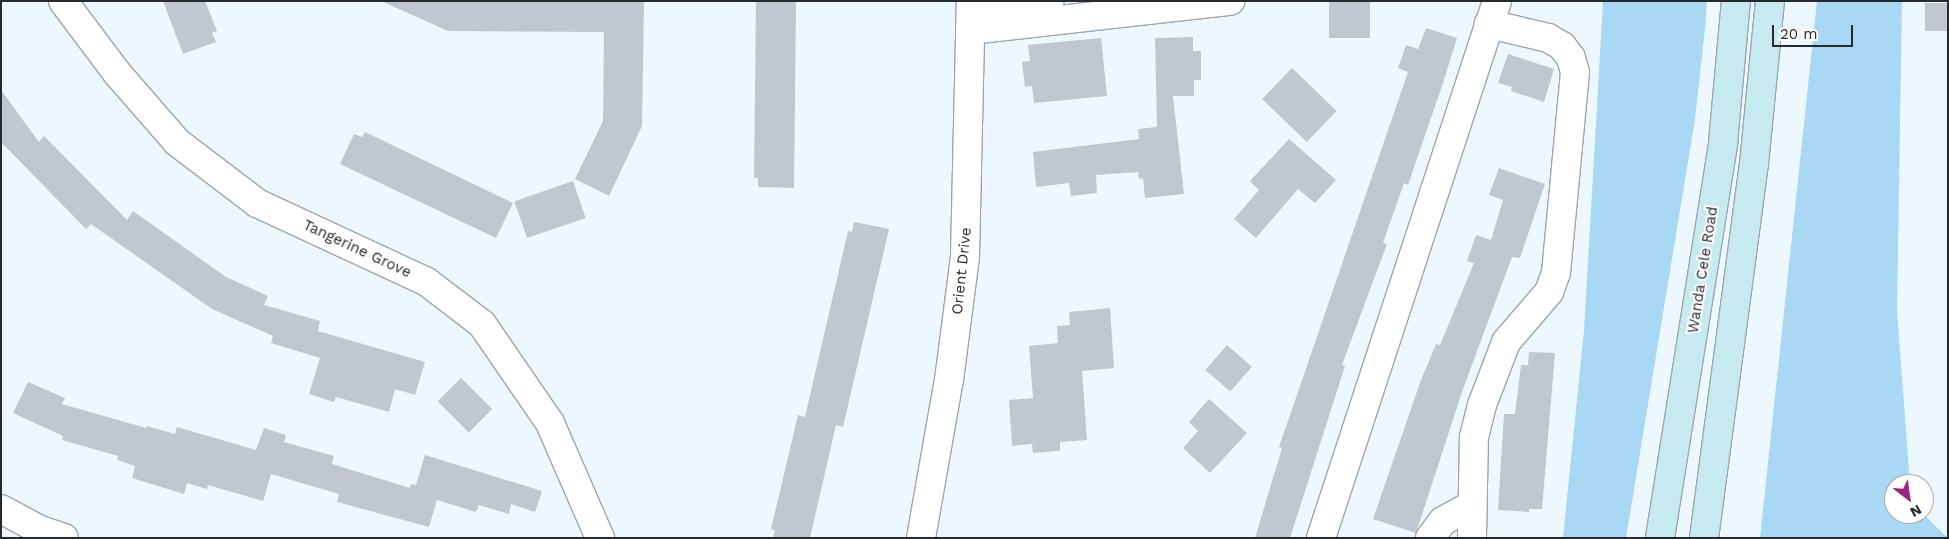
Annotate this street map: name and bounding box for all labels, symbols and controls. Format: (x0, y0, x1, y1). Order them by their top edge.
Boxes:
scale bar (1774, 15, 1855, 47)
text: 20 m (1780, 25, 1818, 43)
street label: Wanda Cele Road (1684, 205, 1722, 335)
street label: Tangerine Grove (300, 216, 414, 282)
street label: Orient Drive (948, 226, 976, 316)
north arrow (1884, 474, 1934, 524)
text: N (1908, 502, 1924, 521)

